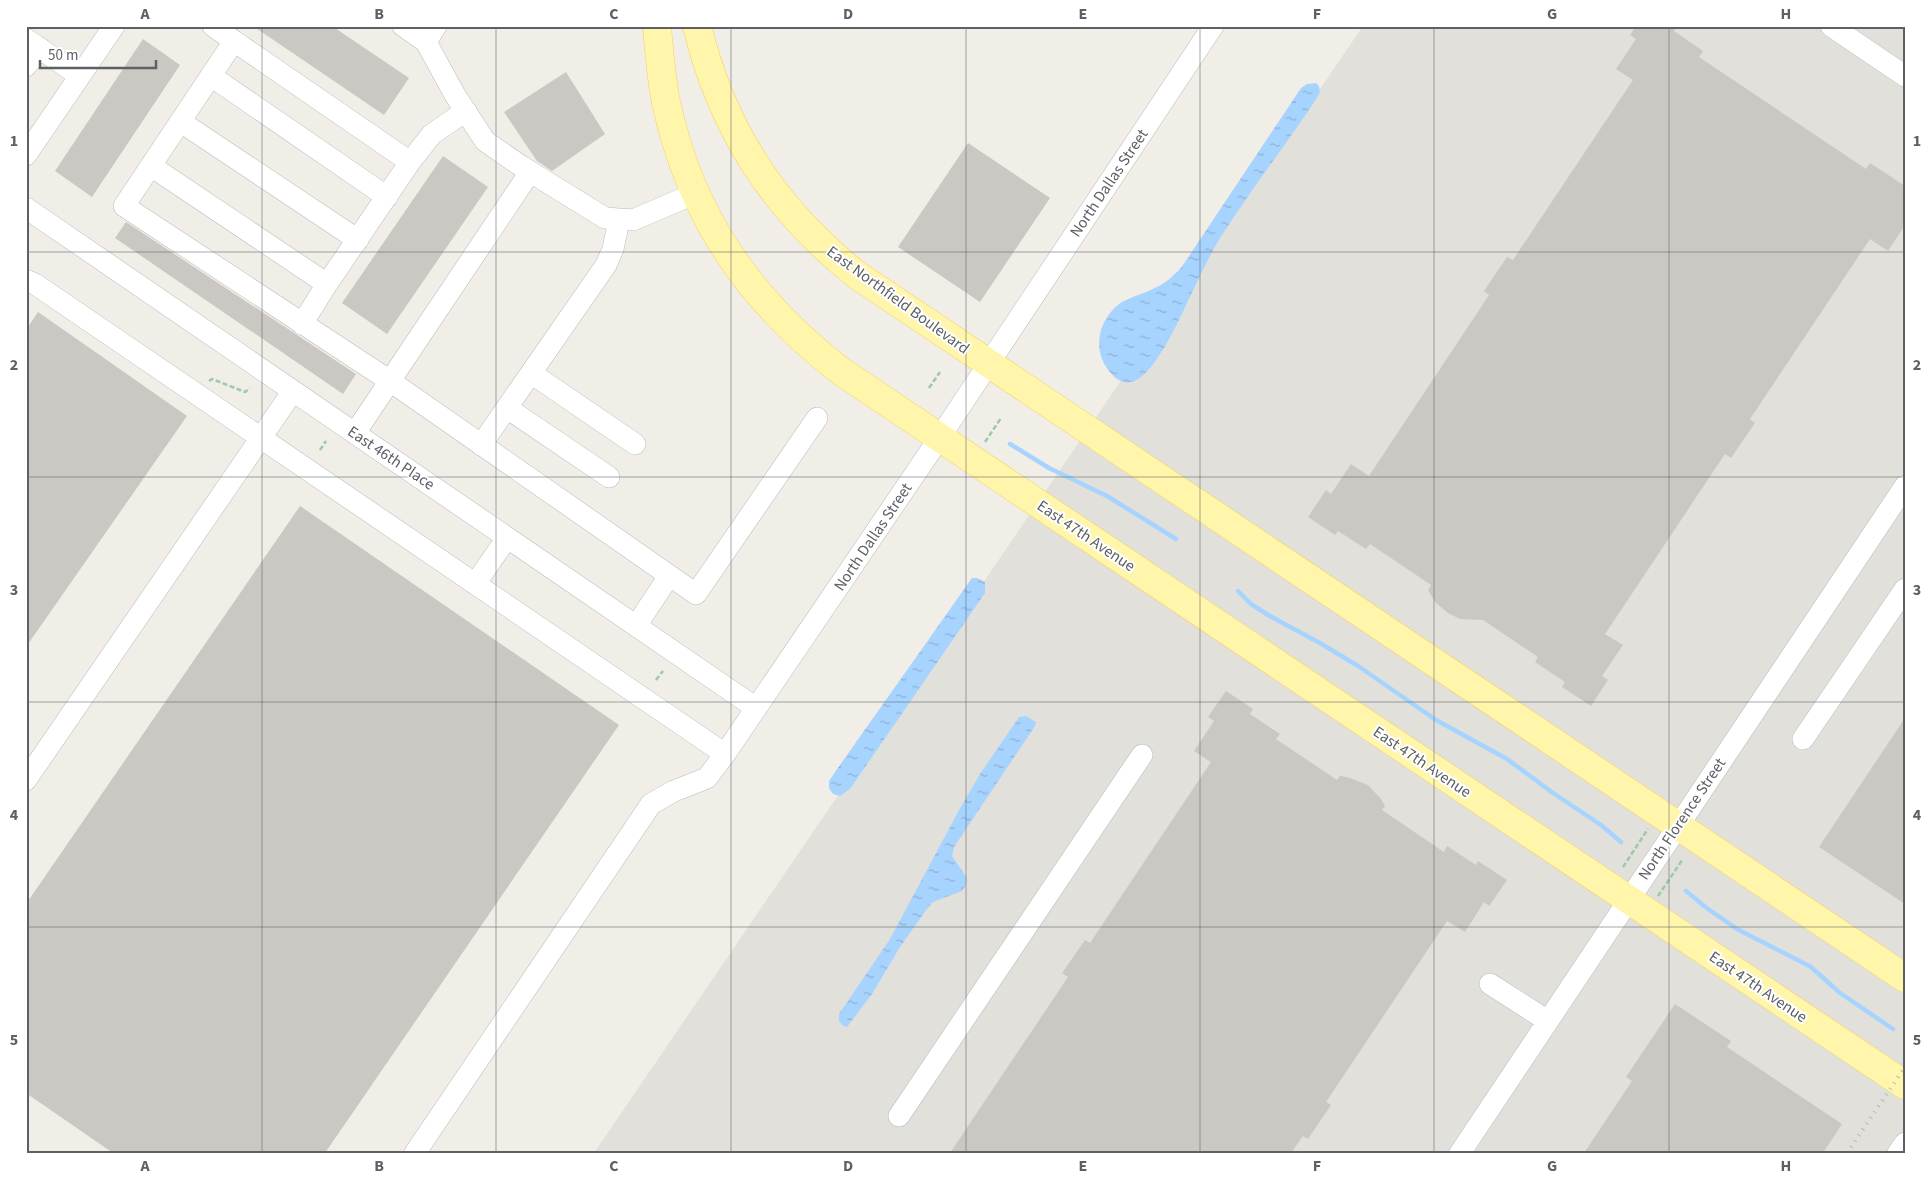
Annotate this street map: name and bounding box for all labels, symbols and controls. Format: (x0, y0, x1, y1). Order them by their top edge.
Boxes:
text: A (139, 3, 150, 25)
text: B (374, 3, 384, 25)
text: C (609, 3, 619, 25)
text: D (843, 3, 853, 25)
text: E (1079, 3, 1087, 25)
text: F (1313, 3, 1321, 25)
text: G (1547, 3, 1557, 25)
text: H (1781, 3, 1791, 25)
scale bar (40, 38, 156, 70)
text: 50 m (48, 45, 78, 66)
street label: North Dallas Street (1065, 124, 1154, 241)
text: 1 (10, 130, 18, 152)
text: 1 (1913, 130, 1921, 152)
street label: East Northfield Boulevard (822, 241, 974, 359)
text: 2 (10, 354, 18, 376)
text: 2 (1913, 354, 1921, 376)
street label: East 46th Place (343, 421, 439, 495)
street label: North Dallas Street (829, 478, 918, 595)
street label: East 47th Avenue (1033, 495, 1139, 577)
text: 3 (10, 579, 18, 601)
text: 3 (1913, 579, 1921, 601)
street label: East 47th Avenue (1369, 721, 1475, 803)
street label: North Florence Street (1633, 753, 1731, 884)
text: 4 (10, 804, 19, 826)
text: 4 (1913, 804, 1922, 826)
street label: East 47th Avenue (1705, 946, 1811, 1028)
text: 5 (10, 1029, 18, 1051)
text: 5 (1913, 1029, 1921, 1051)
text: A (139, 1155, 150, 1177)
text: B (374, 1155, 384, 1177)
text: C (609, 1155, 619, 1177)
text: D (843, 1155, 853, 1177)
text: E (1079, 1155, 1087, 1177)
text: F (1313, 1155, 1321, 1177)
text: G (1547, 1155, 1557, 1177)
text: H (1781, 1155, 1791, 1177)

